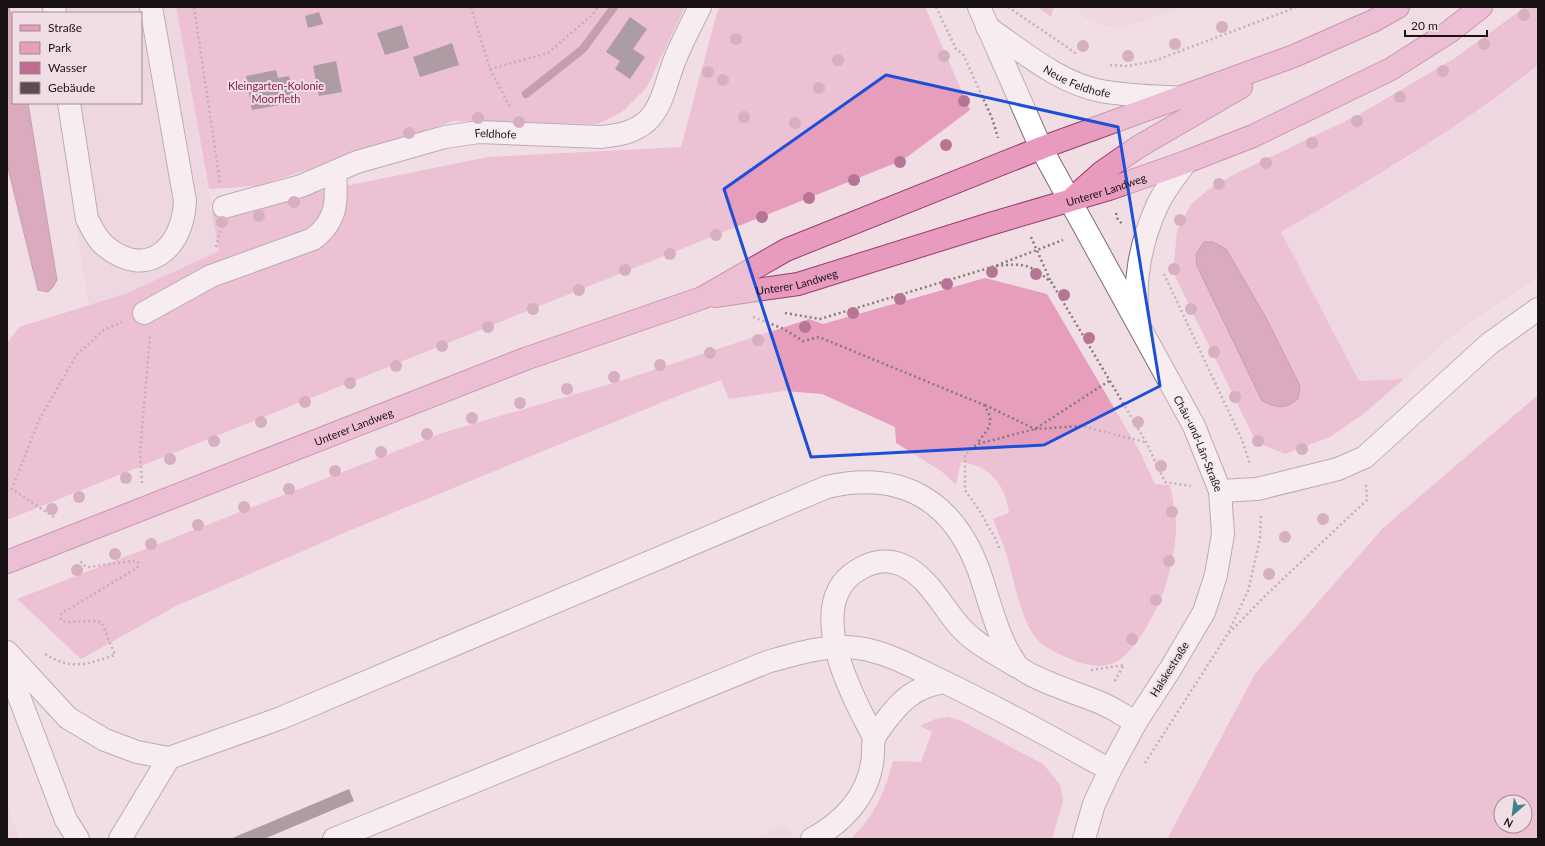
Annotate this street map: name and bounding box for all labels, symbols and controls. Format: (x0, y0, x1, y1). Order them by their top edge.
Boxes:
legend (12, 12, 142, 104)
scale bar (1405, 12, 1487, 38)
text: 20 m (1411, 18, 1438, 33)
text: Straße (48, 20, 82, 35)
text: Park (48, 40, 72, 55)
text: Wasser (48, 60, 87, 75)
street label: Neue Feldhofe (1042, 62, 1112, 99)
park label: Kleingarten-Kolonie Moorfleth (228, 79, 324, 105)
text: Gebäude (48, 80, 95, 95)
street label: Feldhofe (473, 125, 517, 140)
street label: Unterer Landweg (1064, 170, 1148, 208)
street label: Unterer Landweg (755, 266, 839, 297)
street label: Châu-und-Lân-Straße (1172, 393, 1226, 493)
street label: Unterer Landweg (312, 405, 395, 448)
street label: Halskestraße (1147, 639, 1191, 699)
north arrow (1493, 794, 1533, 834)
text: N (1501, 816, 1515, 831)

